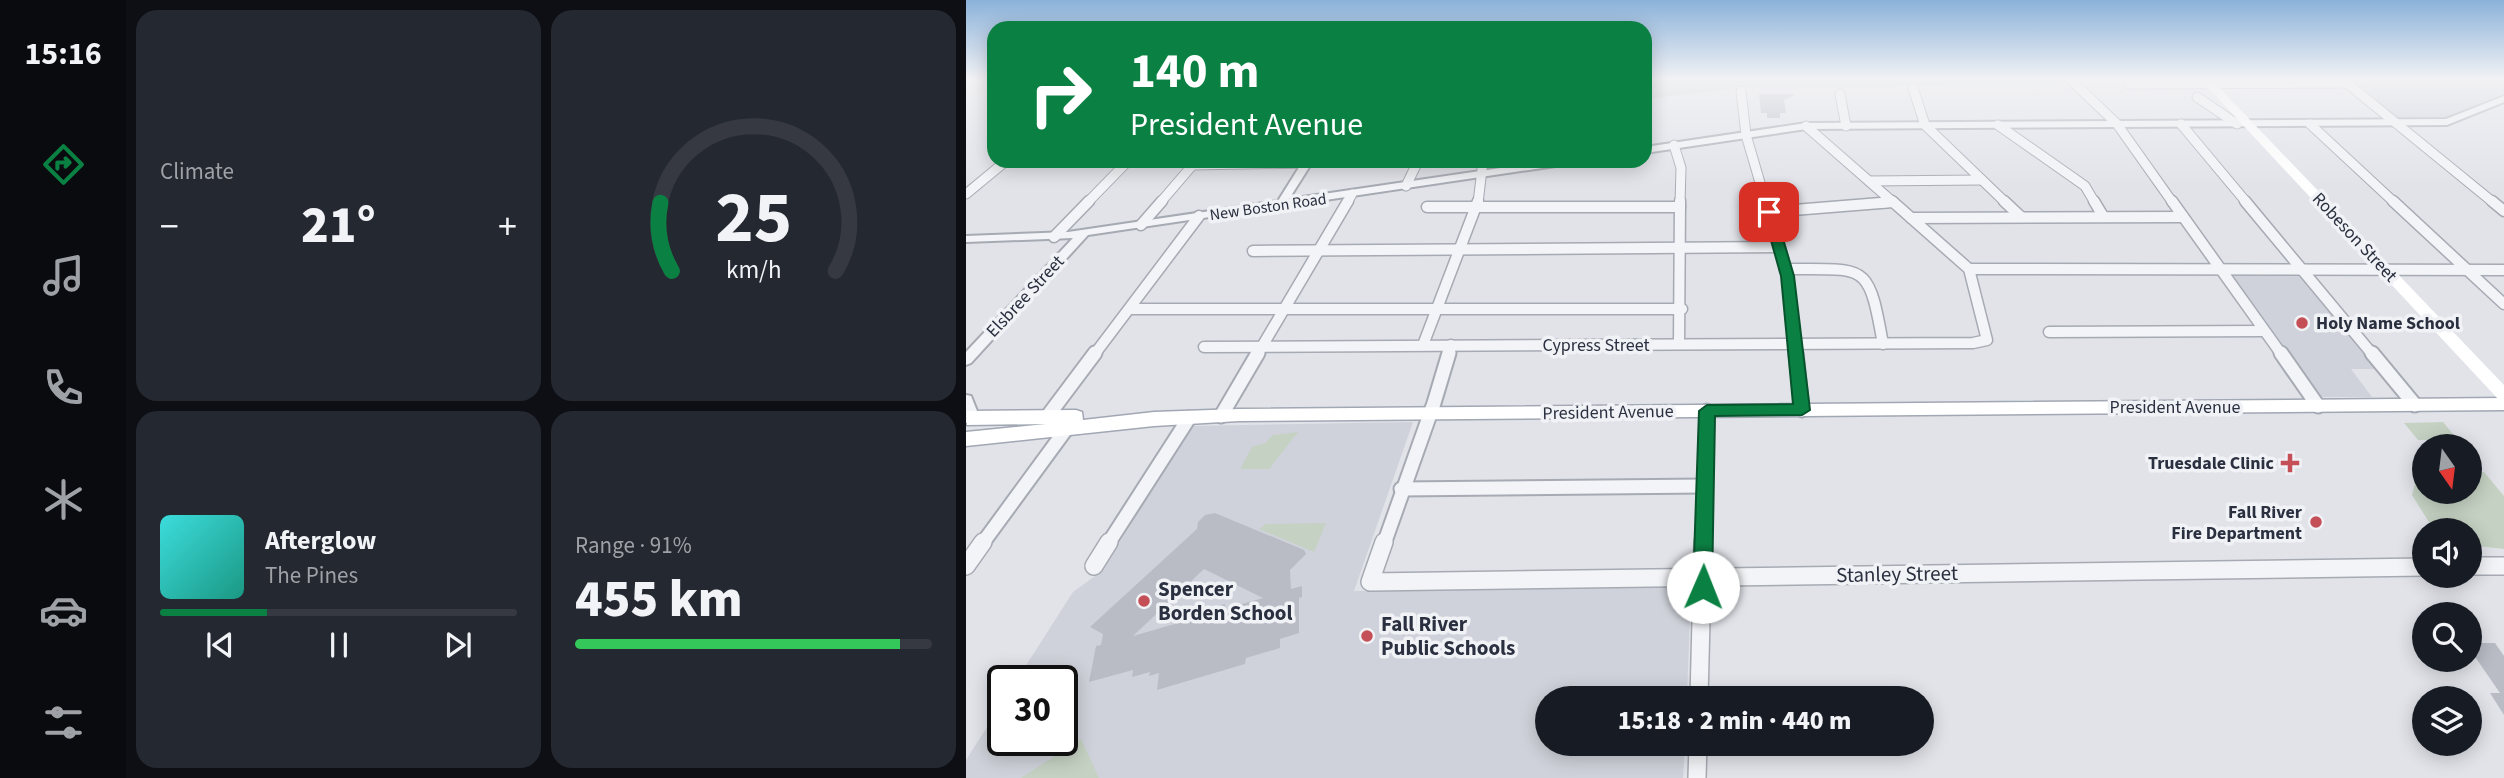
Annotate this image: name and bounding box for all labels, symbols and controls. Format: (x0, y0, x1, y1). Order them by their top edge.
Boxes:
text: 15:16 (24, 31, 102, 77)
text: 140 m (1130, 37, 1259, 107)
icon: right (1015, 49, 1106, 140)
text: President Avenue (1130, 102, 1363, 148)
icon: directions (39, 140, 88, 189)
text: Climate (160, 155, 234, 188)
text: 25 (715, 167, 792, 271)
pin (1739, 182, 1799, 242)
street label: Robeson Street (2306, 187, 2403, 288)
street label: New Boston Road (1208, 188, 1328, 226)
text: 21° (301, 189, 376, 263)
icon: arrive (1750, 193, 1788, 231)
text: − (160, 200, 179, 254)
text: + (498, 200, 517, 254)
street label: Elsbree Street (981, 250, 1070, 343)
icon: music (39, 251, 88, 300)
text: km/h (726, 252, 781, 288)
place label: Holy Name School (2316, 311, 2460, 336)
marker: Holy Name School (2294, 315, 2310, 331)
street label: Cypress Street (1542, 333, 1650, 358)
icon: phone (39, 363, 88, 412)
street label: President Avenue (2109, 395, 2241, 420)
street label: President Avenue (1542, 399, 1674, 426)
north arrow (2412, 434, 2482, 504)
map controls (2412, 434, 2482, 756)
place label: Truesdale Clinic (2148, 451, 2275, 476)
marker: Truesdale Clinic (2280, 453, 2300, 473)
icon: climate (39, 475, 88, 524)
place label: Fall River Fire Department (2171, 500, 2303, 546)
marker: Fall River Fire Department (2308, 514, 2324, 530)
button: sound (2412, 518, 2482, 588)
text: Afterglow (265, 522, 376, 559)
text: Range · 91% (575, 529, 692, 562)
position arrow (1666, 550, 1740, 624)
street label: Stanley Street (1836, 558, 1958, 590)
text: The Pines (265, 559, 358, 592)
text: 455 km (575, 563, 743, 637)
place label: Spencer Borden School (1158, 574, 1292, 628)
icon: car (39, 586, 88, 635)
marker: Spencer Borden School (1136, 593, 1152, 609)
button: search (2412, 602, 2482, 672)
place label: Fall River Public Schools (1381, 609, 1515, 663)
icon: previous (201, 626, 239, 664)
icon: pause (320, 626, 358, 664)
icon: next (439, 626, 477, 664)
marker: Fall River Public Schools (1359, 628, 1375, 644)
speed limit sign: 30 (987, 665, 1078, 756)
button: layers (2412, 686, 2482, 756)
icon: filters (39, 698, 88, 747)
text: 15:18 · 2 min · 440 m (1618, 702, 1851, 739)

